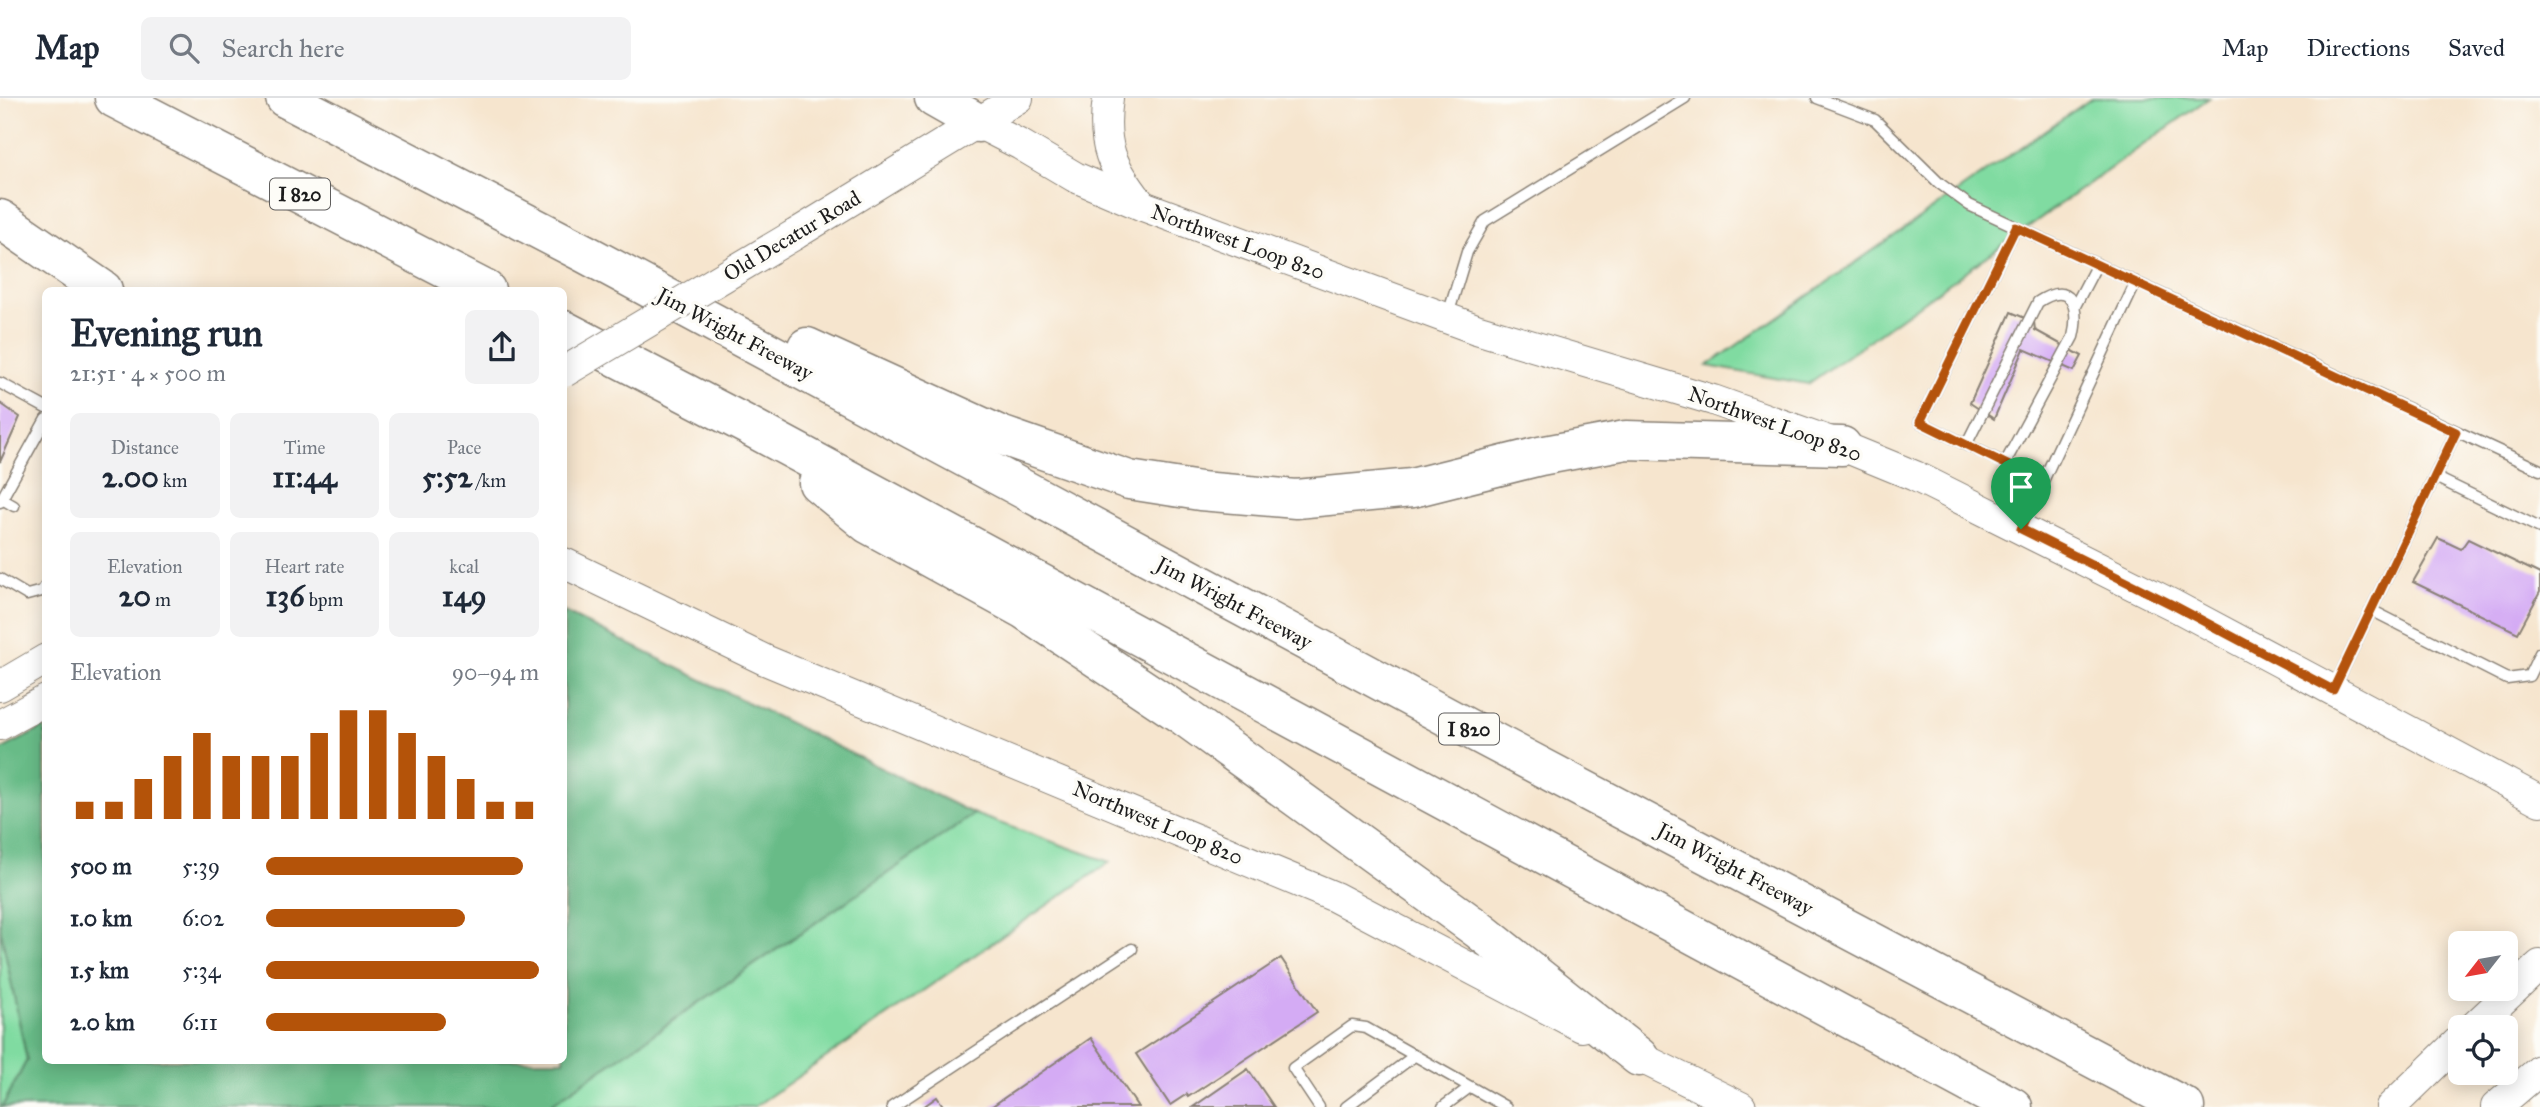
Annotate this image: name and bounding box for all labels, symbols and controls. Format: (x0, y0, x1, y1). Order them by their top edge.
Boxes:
search box (141, 17, 631, 80)
text: Map (35, 28, 99, 68)
icon: search (165, 29, 203, 67)
text: Search here (221, 32, 345, 64)
text: Map (2222, 33, 2269, 63)
text: Directions (2307, 33, 2410, 63)
text: Saved (2448, 33, 2505, 63)
road number: I 820 (270, 178, 330, 209)
street label: Old Decatur Road (719, 185, 866, 287)
street label: Northwest Loop 820 (1148, 199, 1328, 285)
street label: Jim Wright Freeway (651, 281, 819, 387)
text: Evening run (70, 310, 263, 356)
button: share (465, 310, 539, 384)
text: 21:51 · 4 × 500 m (70, 359, 226, 387)
street label: Northwest Loop 820 (1685, 381, 1865, 467)
text: Distance (111, 436, 179, 459)
text: Time (283, 436, 326, 459)
text: Pace (447, 436, 481, 459)
pin (1991, 457, 2051, 529)
text: 2.00 (102, 459, 159, 495)
text: 11:44 (272, 459, 337, 495)
text: 5:52 (422, 459, 472, 495)
icon: arrive (2002, 468, 2040, 506)
text: km (159, 469, 188, 492)
text: /km (472, 469, 506, 492)
street label: Jim Wright Freeway (1150, 550, 1318, 656)
text: Elevation (107, 555, 183, 578)
text: Heart rate (265, 555, 344, 578)
text: kcal (449, 555, 479, 578)
text: 20 (119, 578, 151, 614)
text: 136 (266, 578, 305, 614)
text: 149 (442, 578, 487, 614)
text: m (151, 588, 171, 611)
text: bpm (305, 588, 343, 611)
text: Elevation (70, 658, 161, 686)
text: 90–94 m (452, 658, 539, 686)
road number: I 820 (1439, 714, 1499, 744)
street label: Northwest Loop 820 (1069, 775, 1247, 871)
street label: Jim Wright Freeway (1651, 816, 1819, 922)
text: 500 m (70, 852, 132, 880)
text: 5:39 (182, 852, 220, 880)
text: 1.0 km (70, 904, 132, 932)
text: 6:02 (182, 904, 224, 932)
north arrow (2448, 931, 2518, 1001)
map controls (2448, 931, 2518, 1085)
text: 1.5 km (70, 956, 129, 984)
text: 5:34 (182, 956, 221, 984)
text: 2.0 km (70, 1008, 135, 1036)
text: 6:11 (182, 1008, 218, 1036)
button: locate (2448, 1015, 2518, 1085)

